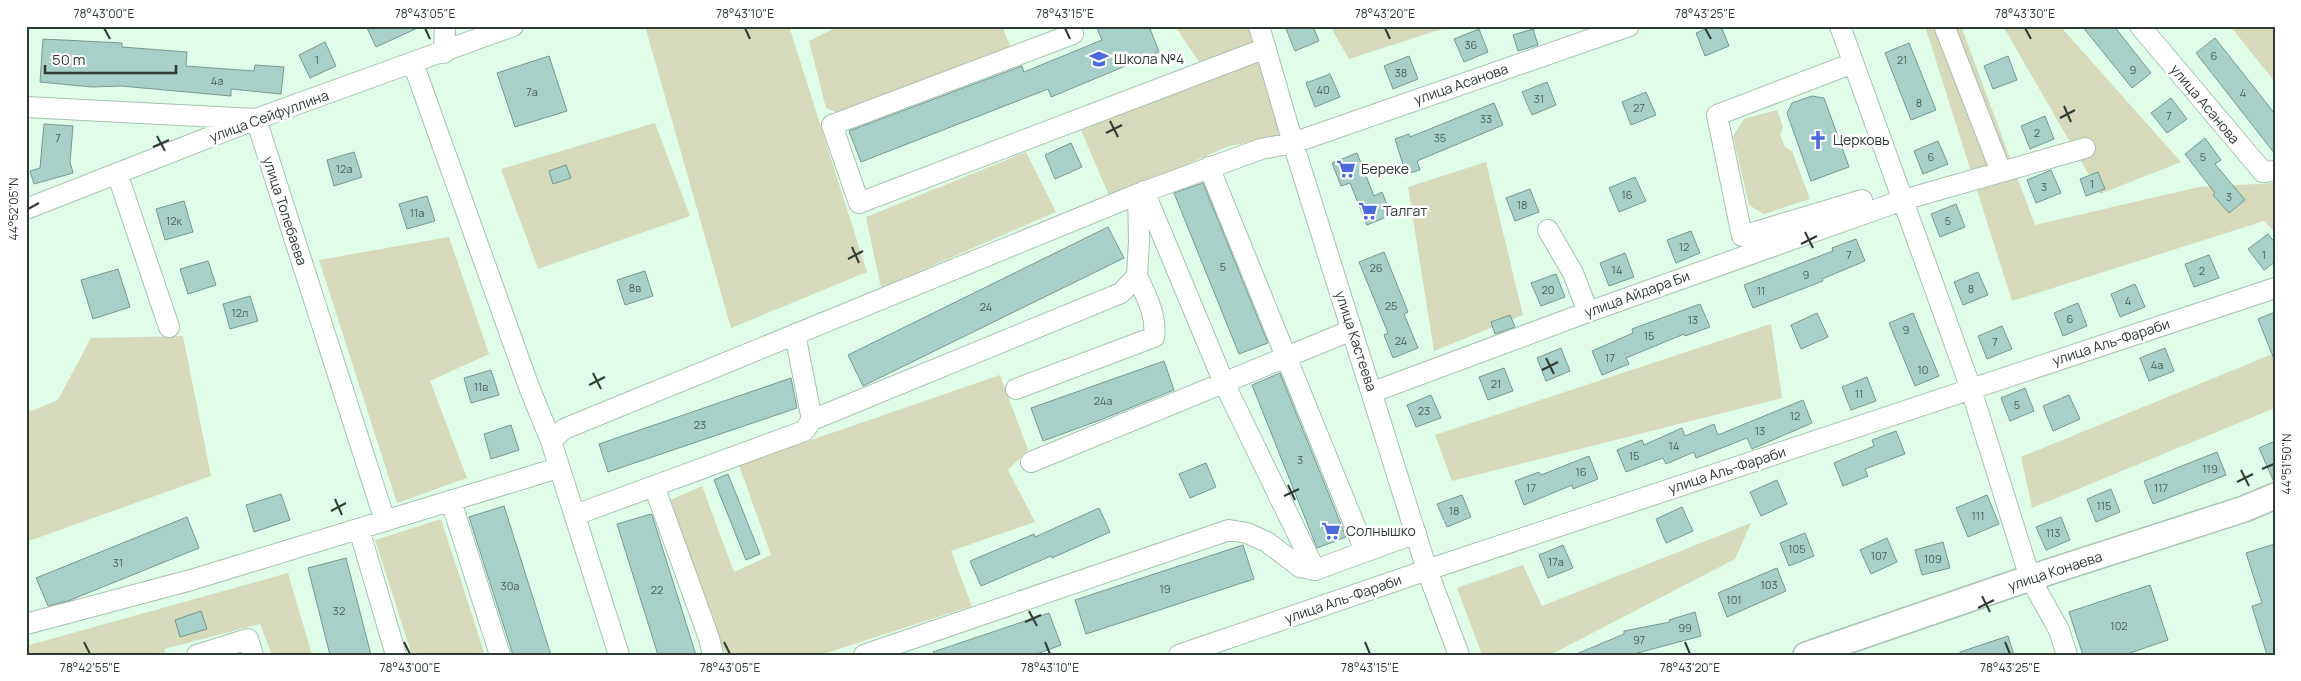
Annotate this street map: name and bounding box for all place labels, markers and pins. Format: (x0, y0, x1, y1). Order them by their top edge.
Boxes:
school or university icon: Школа №4 (1088, 48, 1110, 70)
place label: Школа №4 (1114, 49, 1184, 68)
church icon: Церковь (1807, 129, 1829, 151)
place label: Церковь (1833, 130, 1890, 149)
supermarket icon: Береке (1335, 158, 1357, 180)
place label: Береке (1361, 159, 1409, 178)
supermarket icon: Талгат (1357, 200, 1379, 222)
place label: Талгат (1383, 201, 1427, 220)
supermarket icon: Солнышко (1320, 520, 1342, 542)
place label: Солнышко (1346, 521, 1416, 540)

